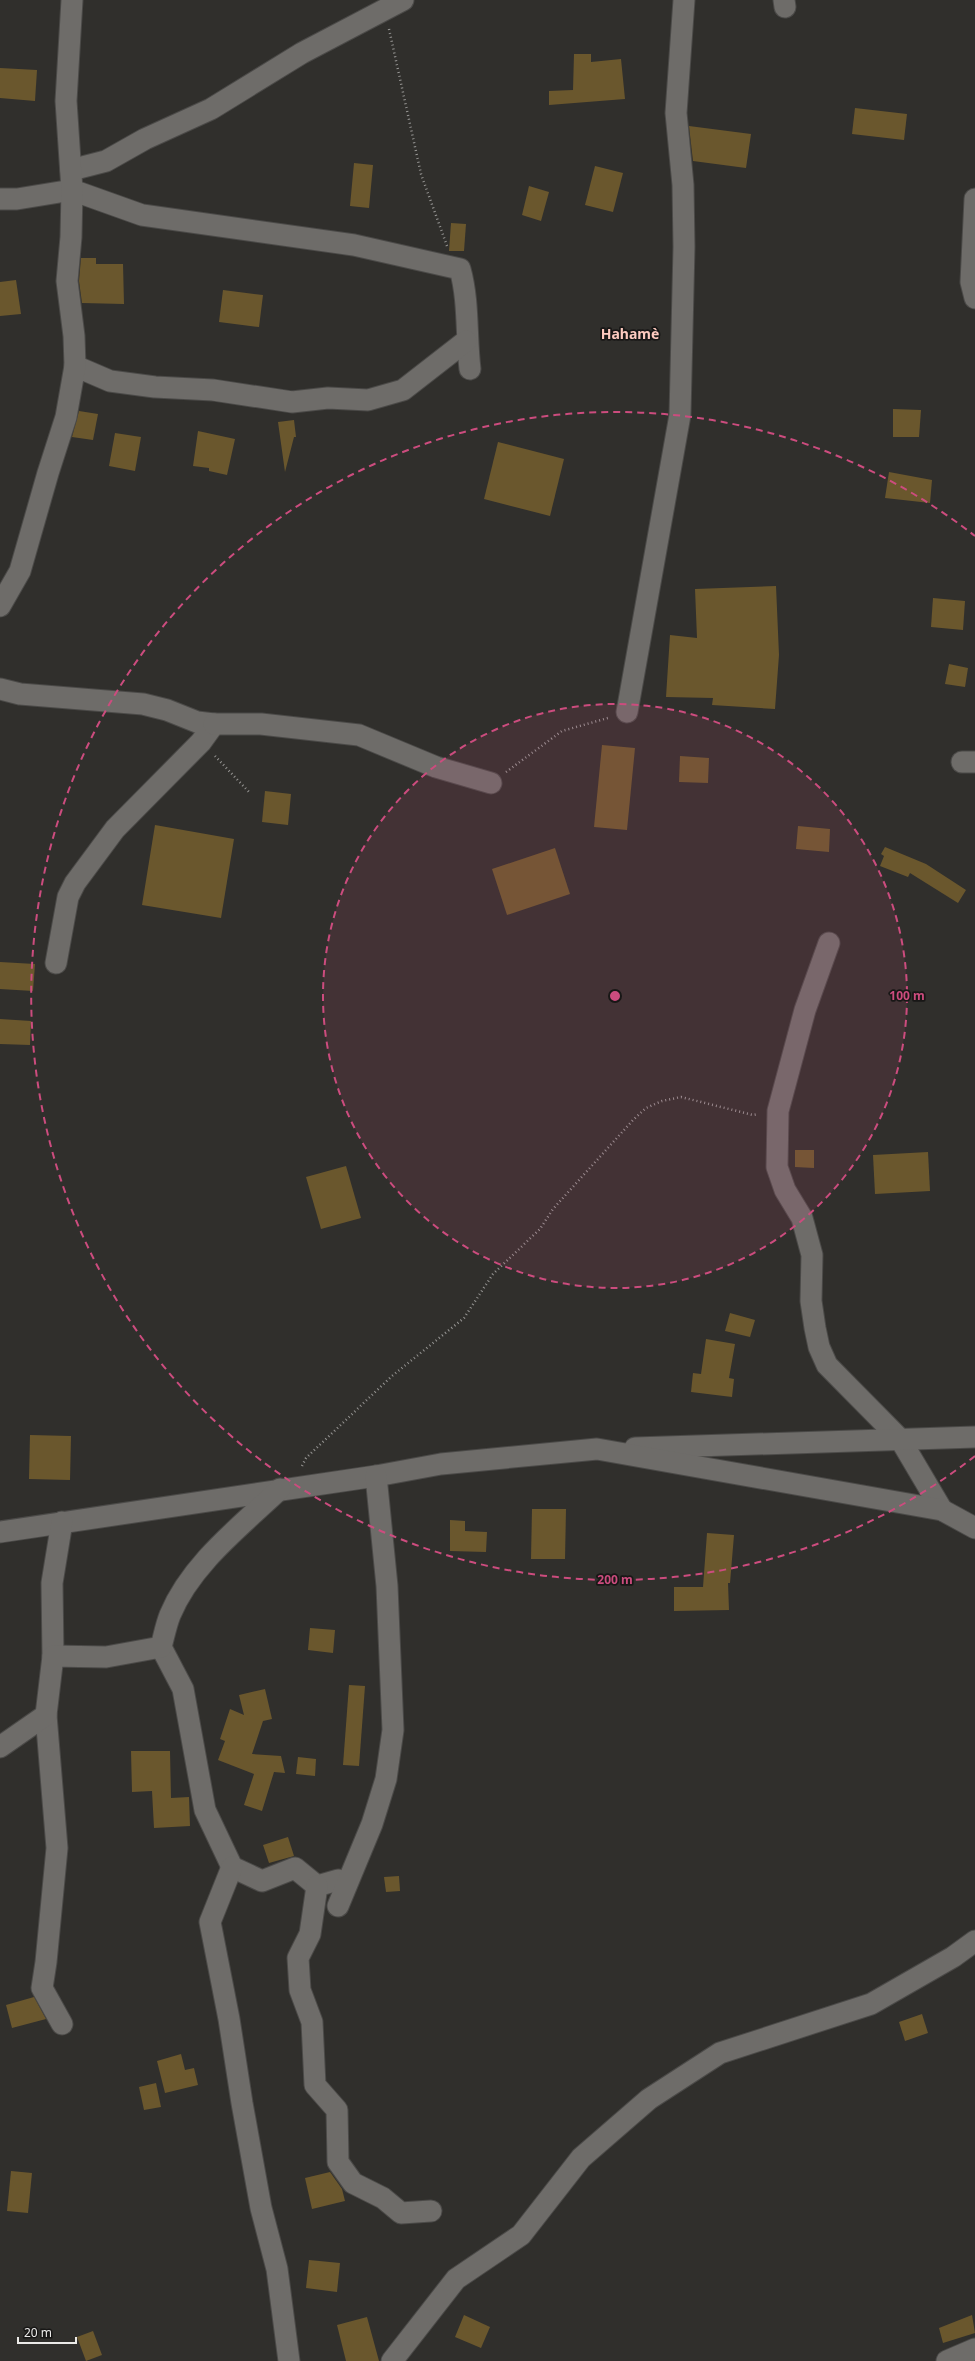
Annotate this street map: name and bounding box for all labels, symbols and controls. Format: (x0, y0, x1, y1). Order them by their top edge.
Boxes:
district label: Hahamè (601, 324, 659, 343)
text: 100 m (889, 987, 925, 1004)
centre of rings (608, 989, 622, 1003)
text: 200 m (597, 1571, 633, 1588)
scale bar (18, 2319, 76, 2345)
text: 20 m (24, 2324, 52, 2341)

